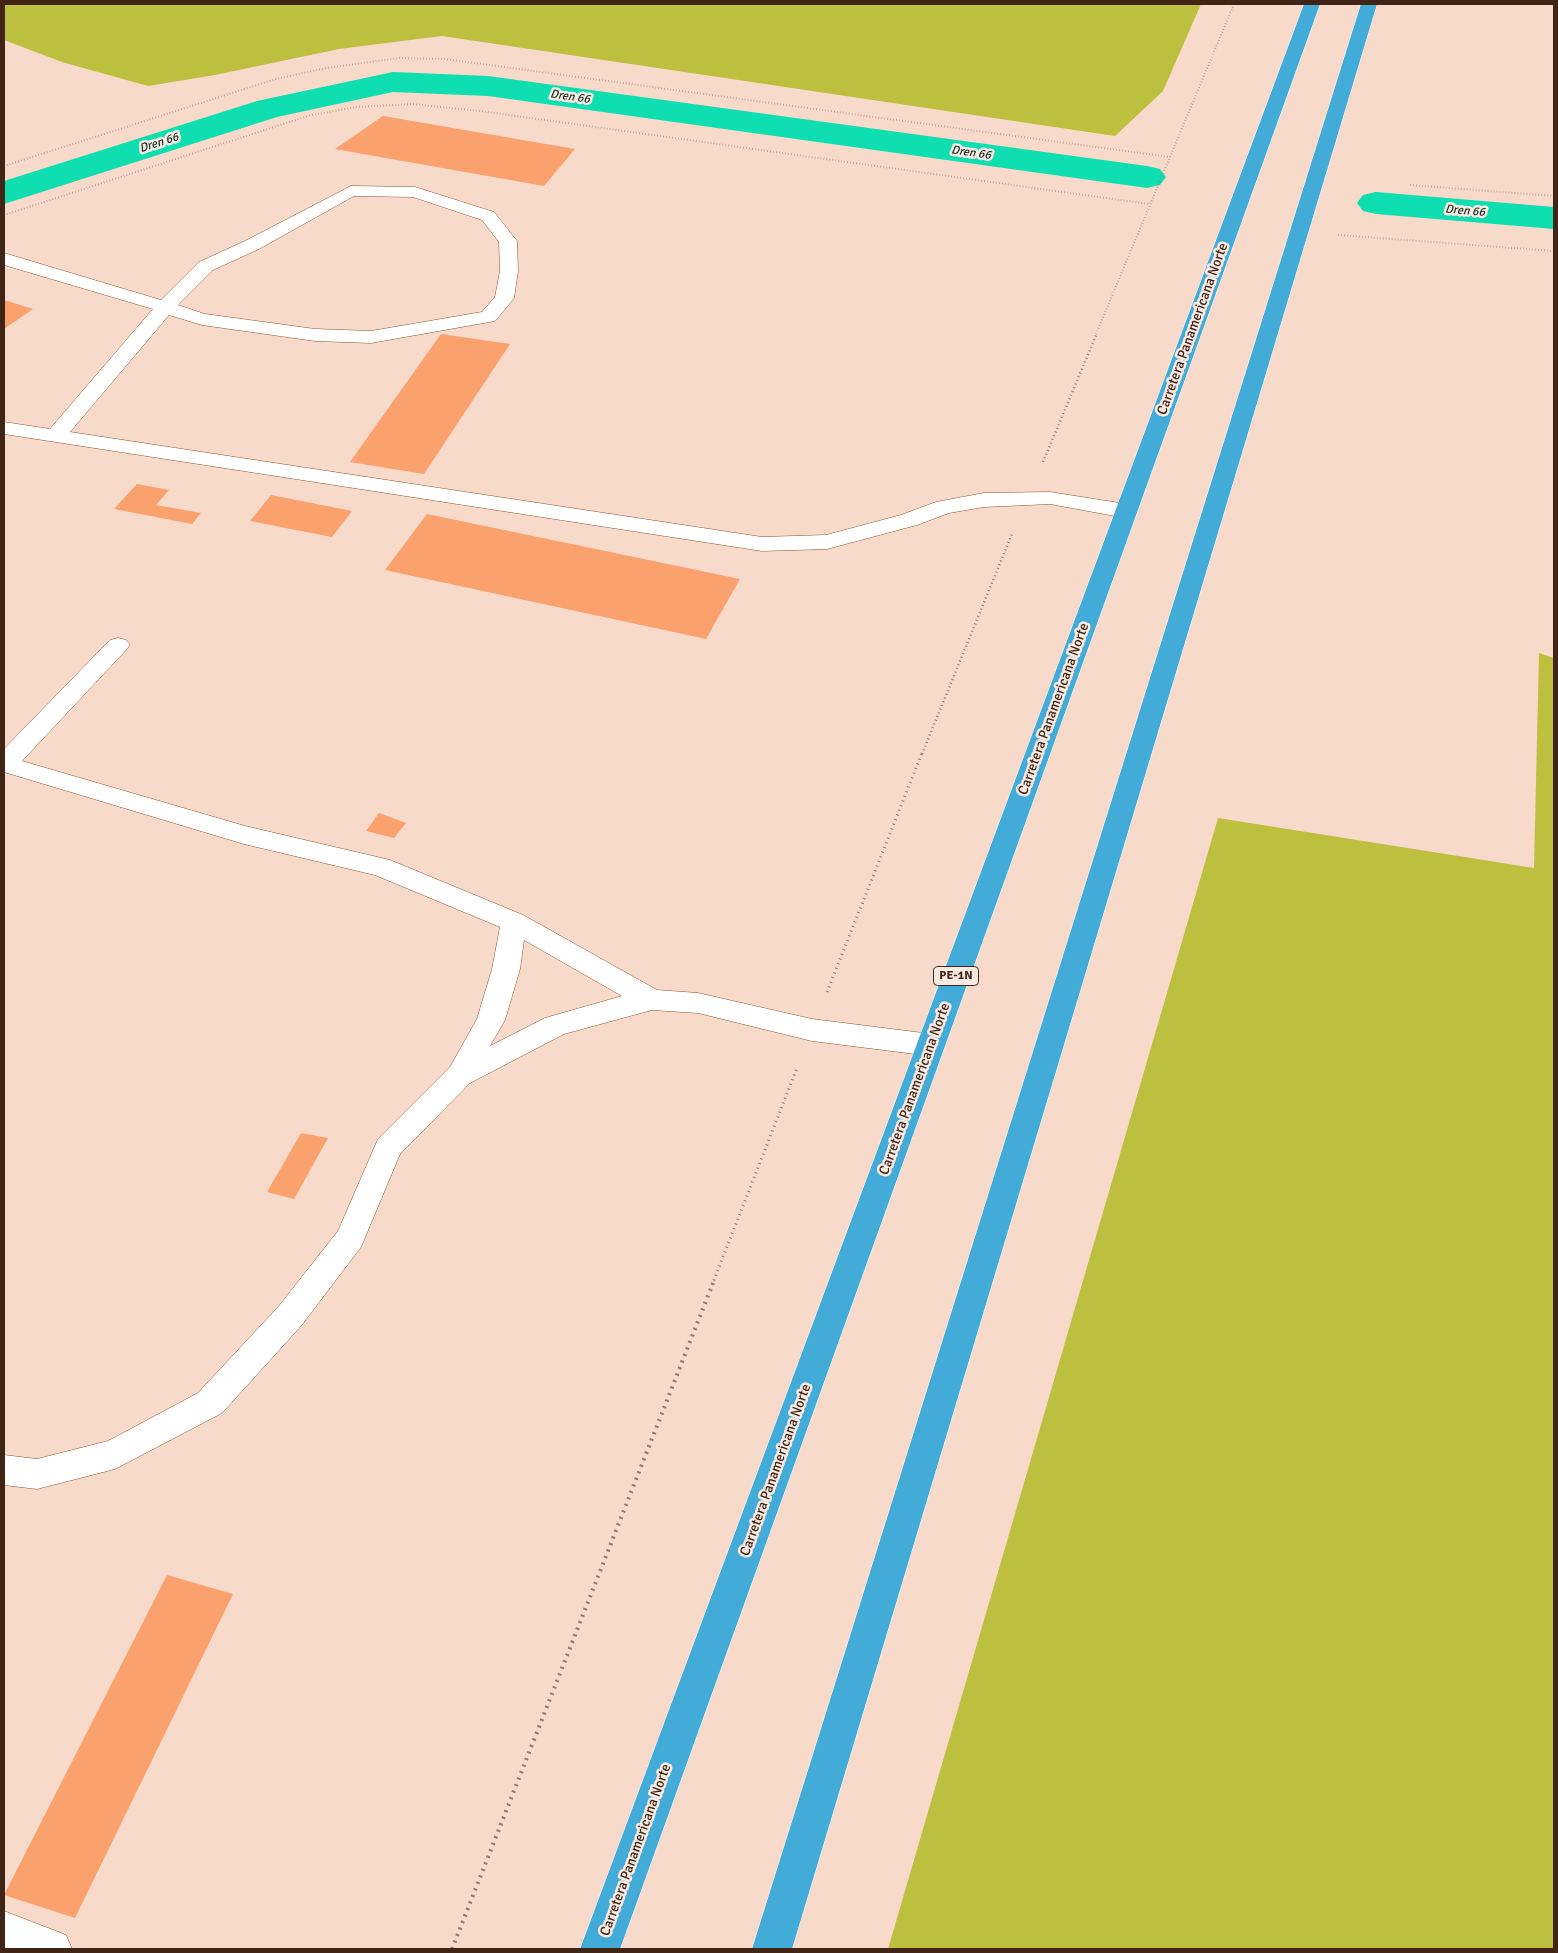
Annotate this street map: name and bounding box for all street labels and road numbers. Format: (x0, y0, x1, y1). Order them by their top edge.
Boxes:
street label: Carretera Panamericana Norte (1154, 241, 1232, 417)
street label: Carretera Panamericana Norte (1015, 621, 1093, 797)
road number: PE-1N (934, 966, 978, 986)
street label: Carretera Panamericana Norte (876, 1001, 954, 1177)
street label: Carretera Panamericana Norte (737, 1382, 815, 1558)
street label: Carretera Panamericana Norte (597, 1762, 675, 1938)

